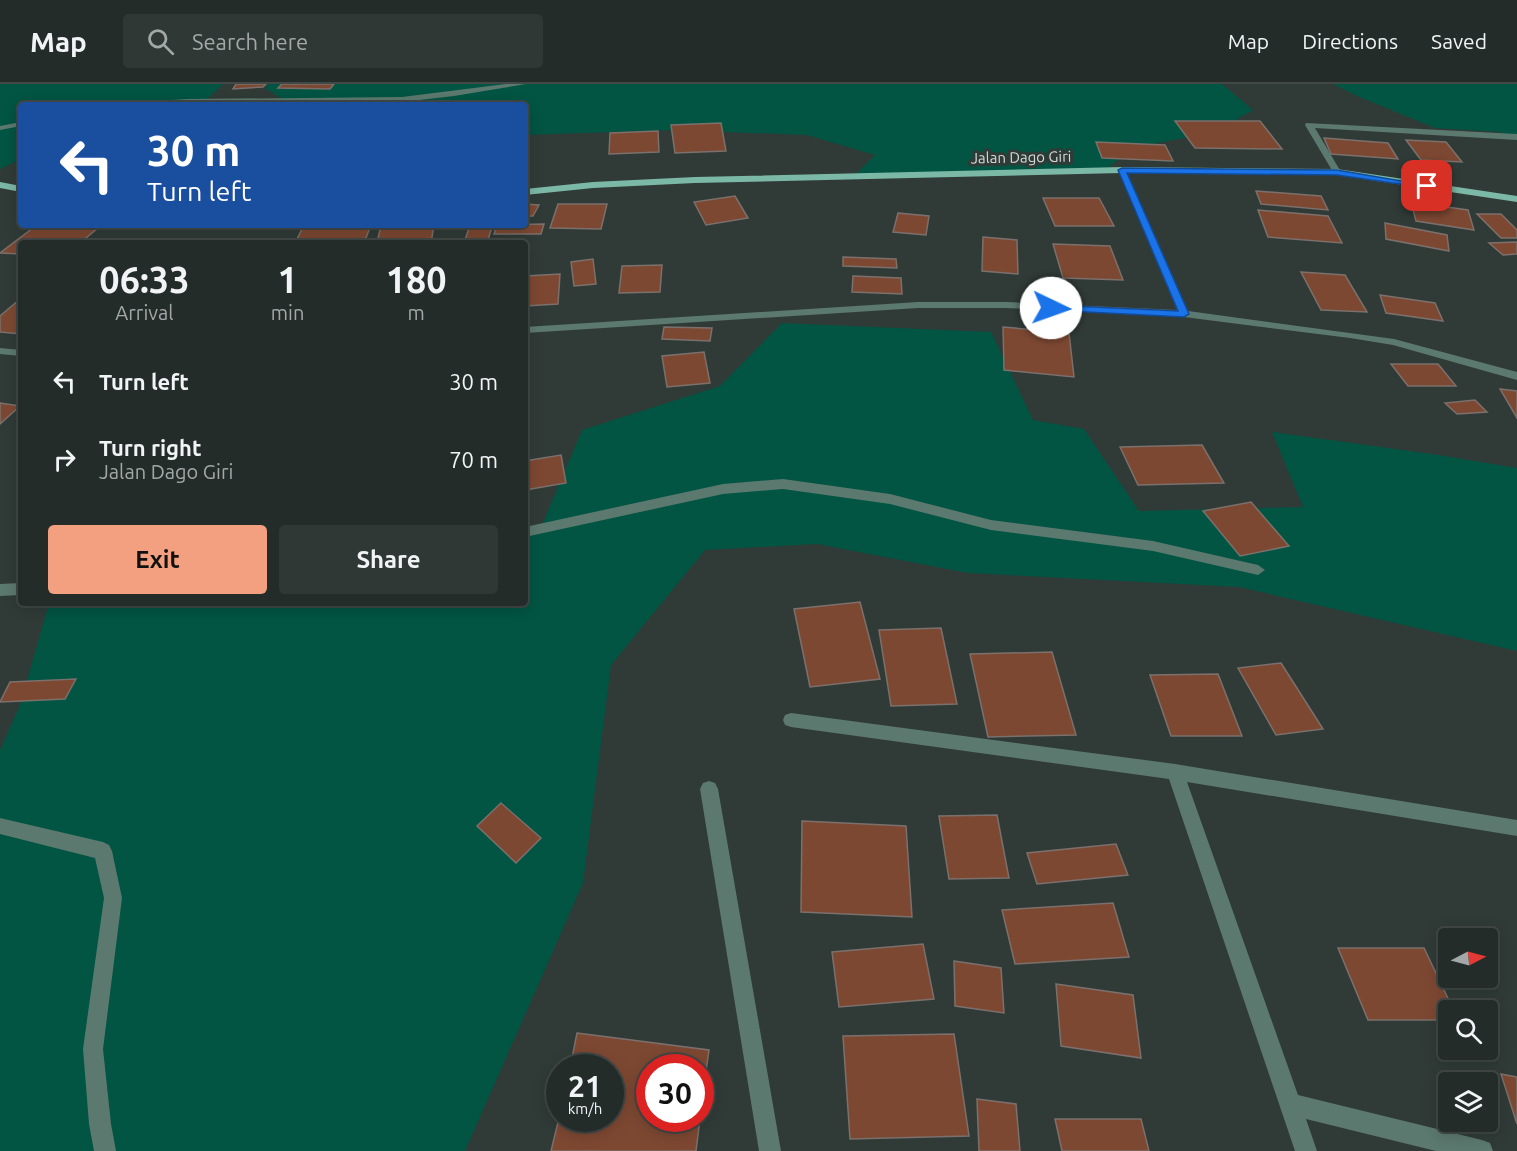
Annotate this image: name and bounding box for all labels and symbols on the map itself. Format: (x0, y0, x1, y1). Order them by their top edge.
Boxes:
street label: Jalan Dago Giri (970, 148, 1072, 166)
pin (1401, 160, 1452, 211)
position arrow (1019, 276, 1083, 340)
north arrow (1438, 928, 1498, 988)
speed limit sign: 30 (636, 1054, 714, 1132)

